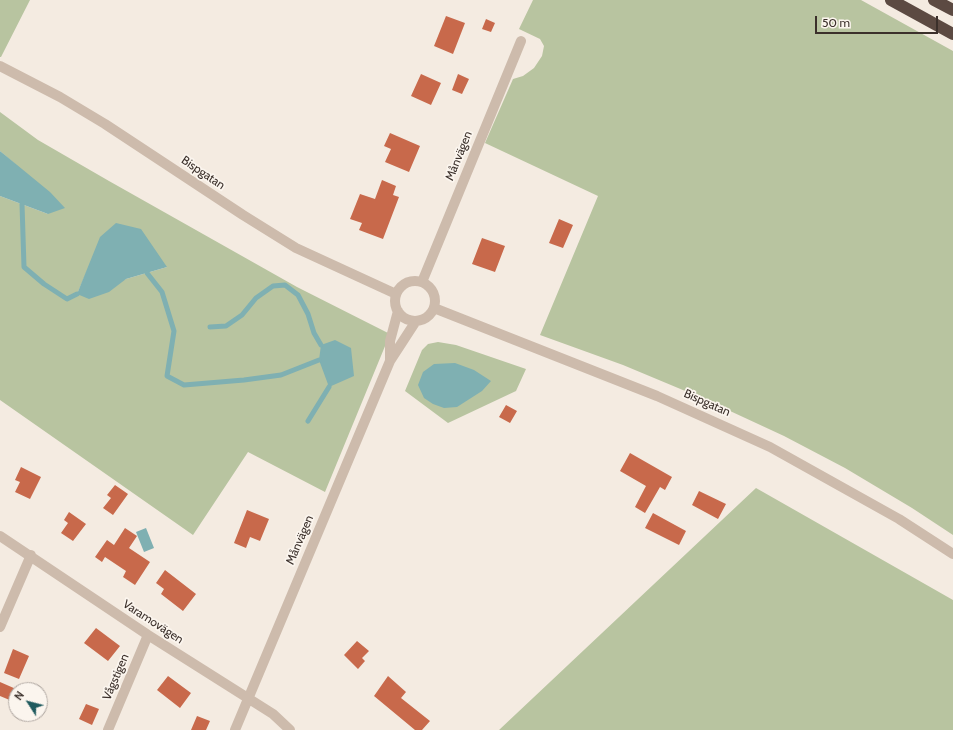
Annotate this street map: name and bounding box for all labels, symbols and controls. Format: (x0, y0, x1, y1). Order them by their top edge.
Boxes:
scale bar (817, 8, 940, 34)
text: 50 m (822, 15, 850, 30)
street label: Månvägen (443, 129, 475, 183)
street label: Bispgatan (178, 153, 228, 193)
street label: Bispgatan (681, 386, 733, 420)
street label: Månvägen (283, 513, 317, 567)
street label: Varamovägen (120, 597, 186, 647)
street label: Vågstigen (100, 652, 132, 702)
north arrow (8, 682, 48, 722)
text: N (11, 688, 27, 703)

